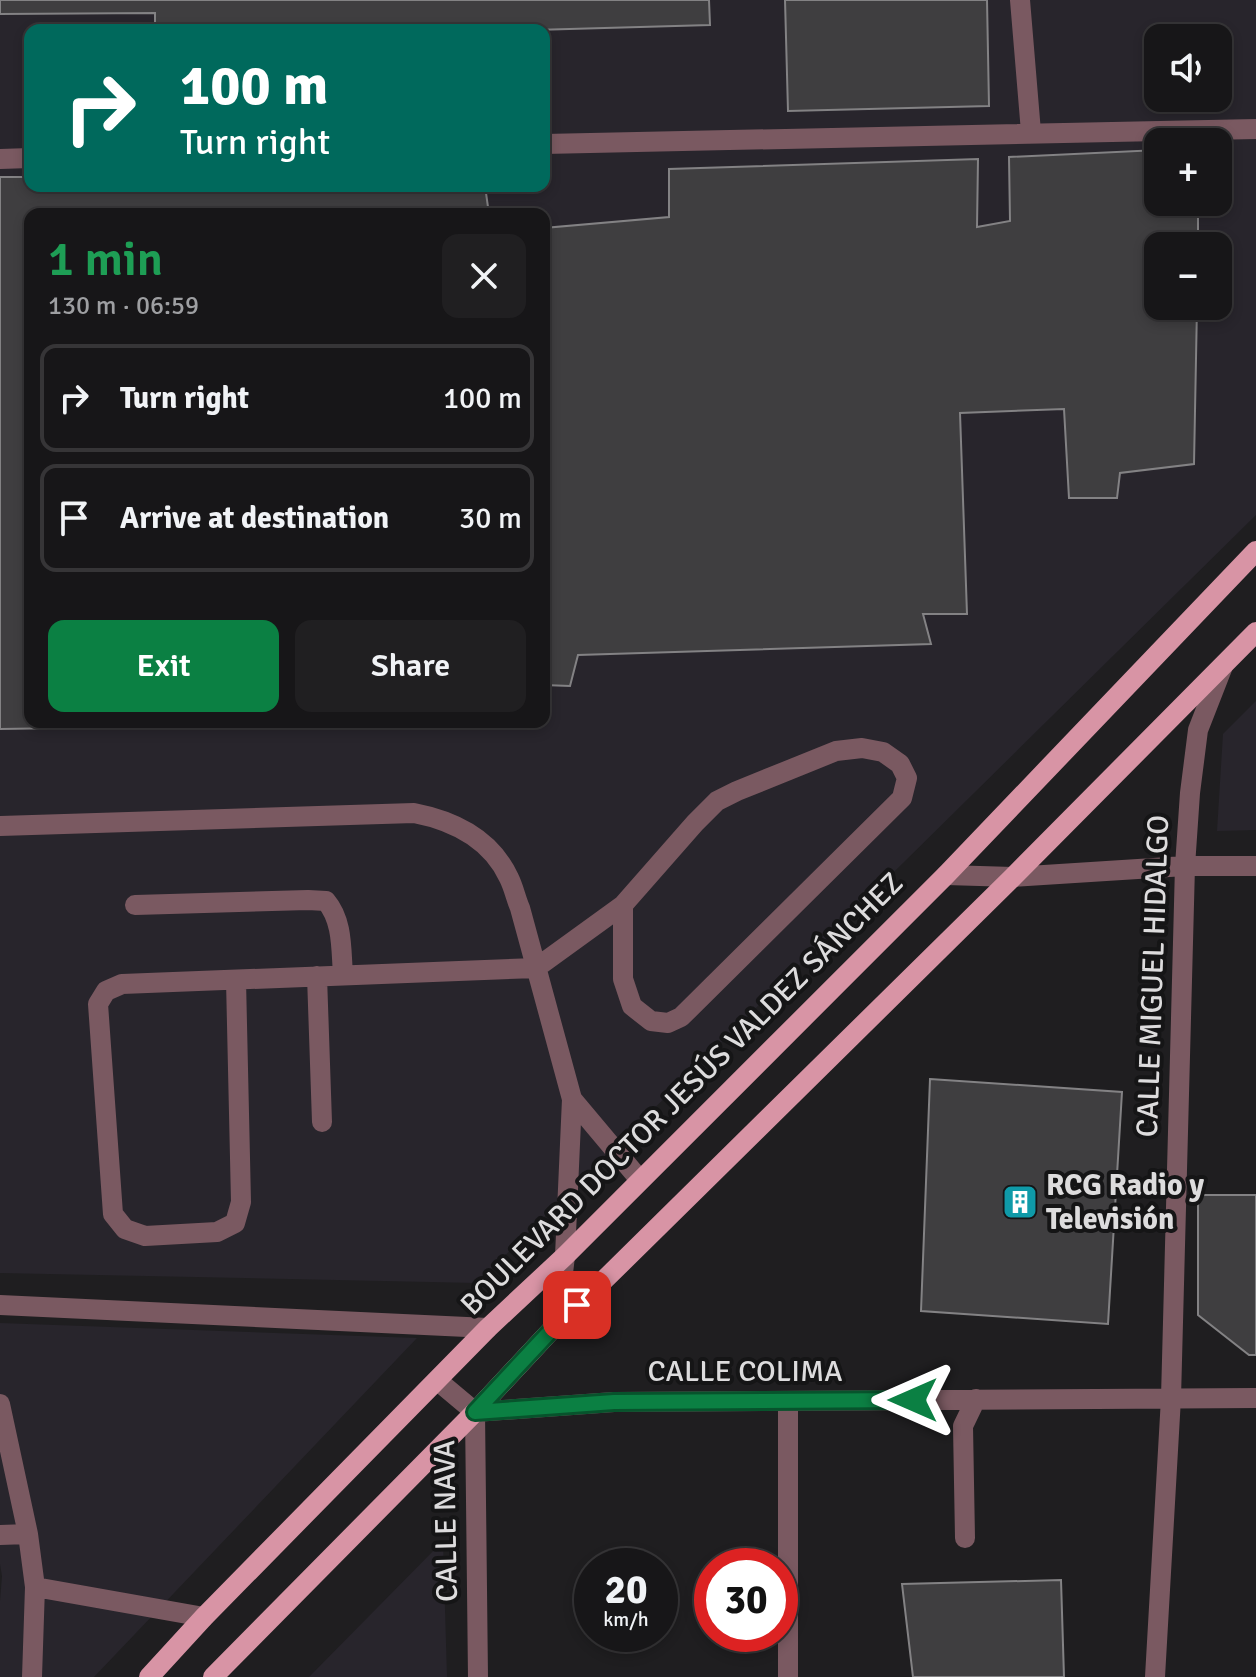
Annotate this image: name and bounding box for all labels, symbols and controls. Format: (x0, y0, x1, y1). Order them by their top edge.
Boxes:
map controls (1144, 24, 1232, 320)
button: sound (1144, 24, 1232, 112)
text: 100 m (180, 51, 328, 120)
icon: right (48, 56, 152, 160)
text: Turn right (180, 120, 330, 165)
button: + (1144, 128, 1232, 216)
text: 1 min (48, 230, 163, 289)
button: − (1144, 232, 1232, 320)
button: close (442, 234, 526, 318)
text: 130 m · 06:59 (48, 290, 199, 322)
icon: right (52, 376, 96, 420)
text: Turn right (120, 380, 249, 417)
text: 100 m (443, 380, 522, 417)
icon: arrive (52, 496, 96, 540)
text: Arrive at destination (120, 500, 389, 537)
text: 30 m (459, 500, 522, 537)
button: Exit (48, 620, 279, 712)
button: Share (295, 620, 526, 712)
street label: CALLE MIGUEL HIDALGO (1129, 814, 1177, 1138)
street label: BOULEVARD DOCTOR JESÚS VALDEZ SÁNCHEZ (453, 865, 911, 1323)
place label: RCG Radio y Televisión (1046, 1167, 1204, 1238)
building icon: RCG Radio y Televisión (1001, 1183, 1039, 1221)
pin (543, 1271, 611, 1339)
icon: arrive (555, 1283, 599, 1327)
street label: CALLE COLIMA (647, 1353, 843, 1390)
position arrow (871, 1358, 955, 1442)
street label: CALLE NAVA (426, 1440, 466, 1602)
speed limit sign: 30 (694, 1548, 798, 1652)
text: 20 (604, 1565, 648, 1615)
text: km/h (603, 1607, 649, 1632)

